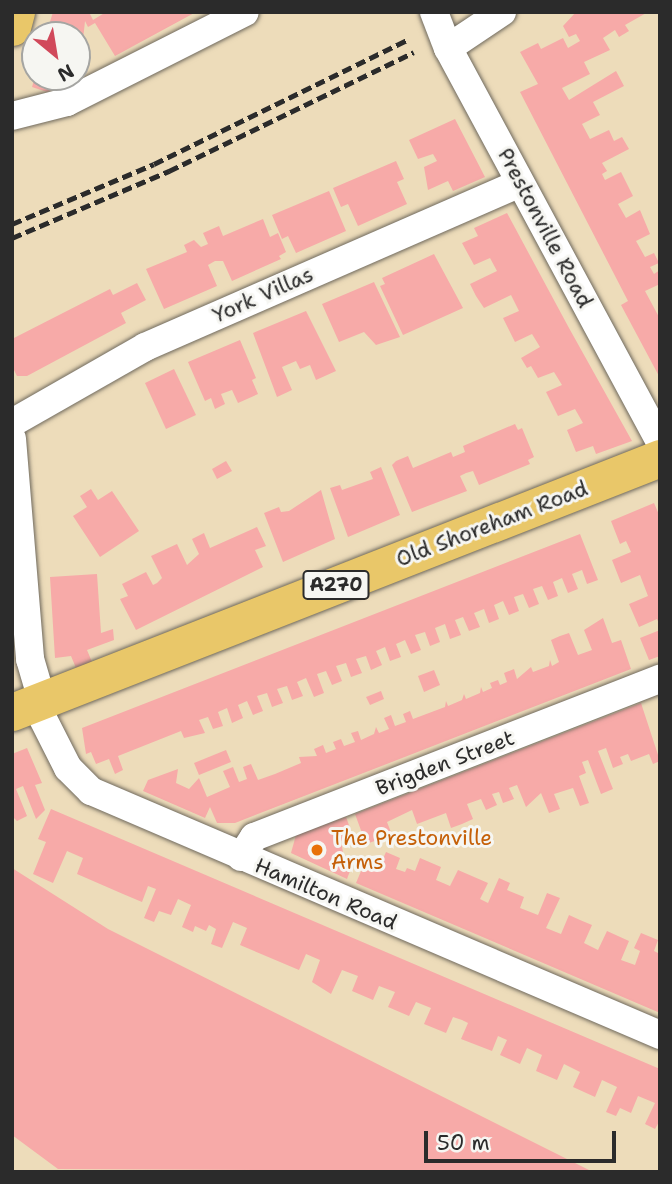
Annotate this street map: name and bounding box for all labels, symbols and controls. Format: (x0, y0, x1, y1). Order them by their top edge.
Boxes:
north arrow (21, 21, 91, 91)
text: N (53, 58, 79, 87)
street label: Prestonville Road (492, 144, 598, 312)
street label: York Villas (209, 262, 317, 328)
street label: Old Shoreham Road (393, 476, 591, 572)
road number: A270 (301, 570, 371, 600)
street label: Brigden Street (372, 725, 518, 801)
place label: The Prestonville Arms (331, 825, 492, 875)
marker: The Prestonville Arms (309, 842, 325, 858)
street label: Hamilton Road (251, 853, 401, 935)
scale bar (427, 1118, 620, 1162)
text: 50 m (437, 1129, 490, 1157)

